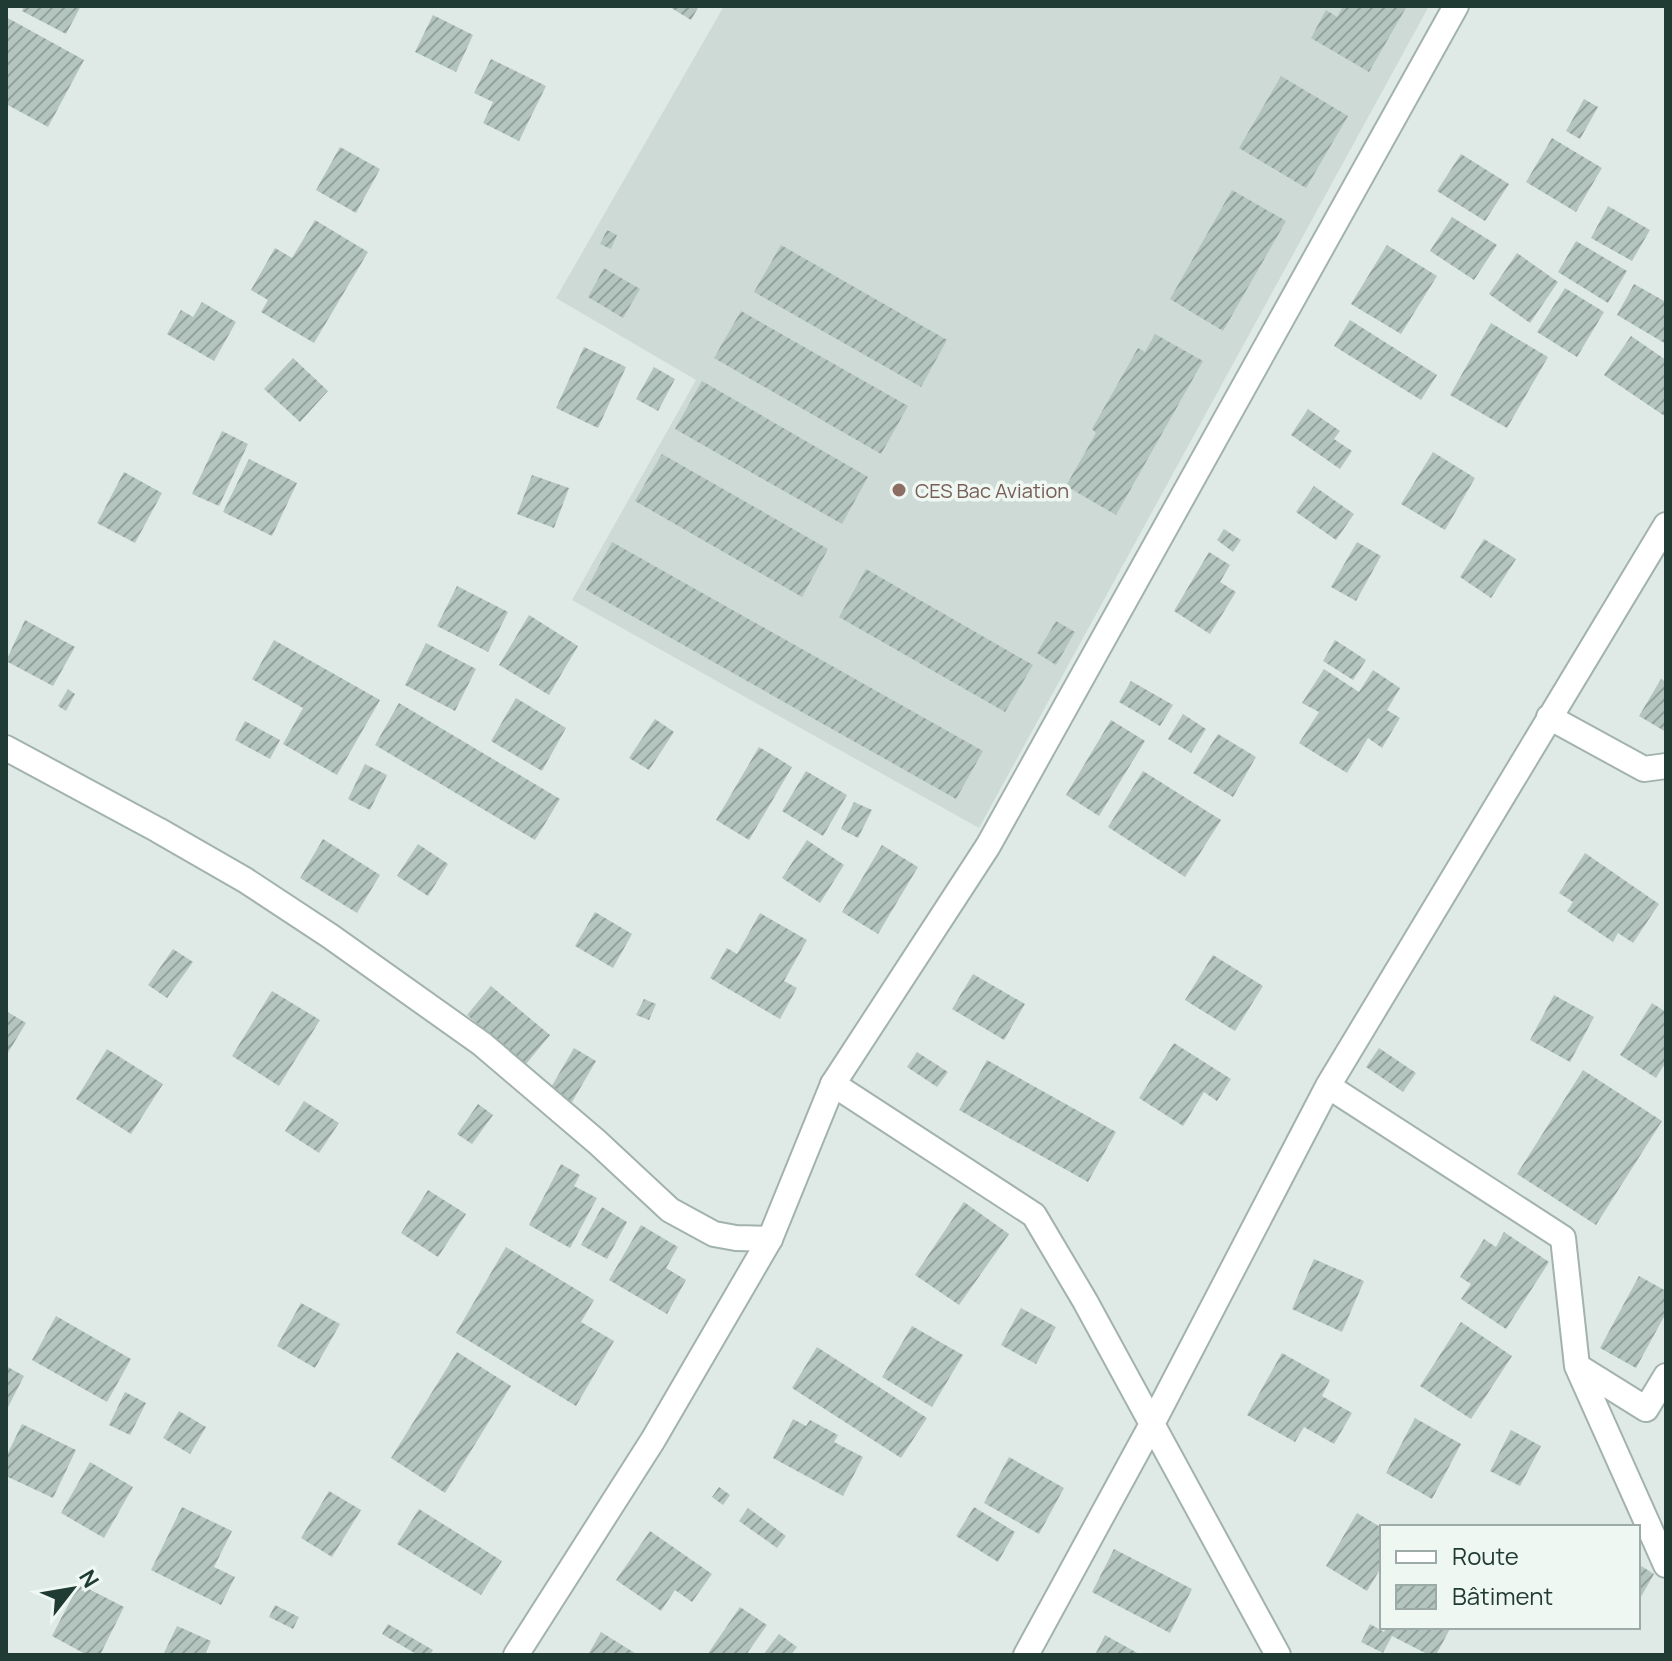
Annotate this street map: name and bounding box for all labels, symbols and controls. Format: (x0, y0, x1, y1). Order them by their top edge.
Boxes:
place label: CES Bac Aviation (915, 477, 1069, 504)
marker: CES Bac Aviation (890, 481, 908, 499)
legend (1380, 1525, 1640, 1629)
text: Route (1452, 1539, 1519, 1572)
north arrow (32, 1549, 112, 1629)
text: N (72, 1564, 106, 1593)
text: Bâtiment (1452, 1579, 1553, 1612)

